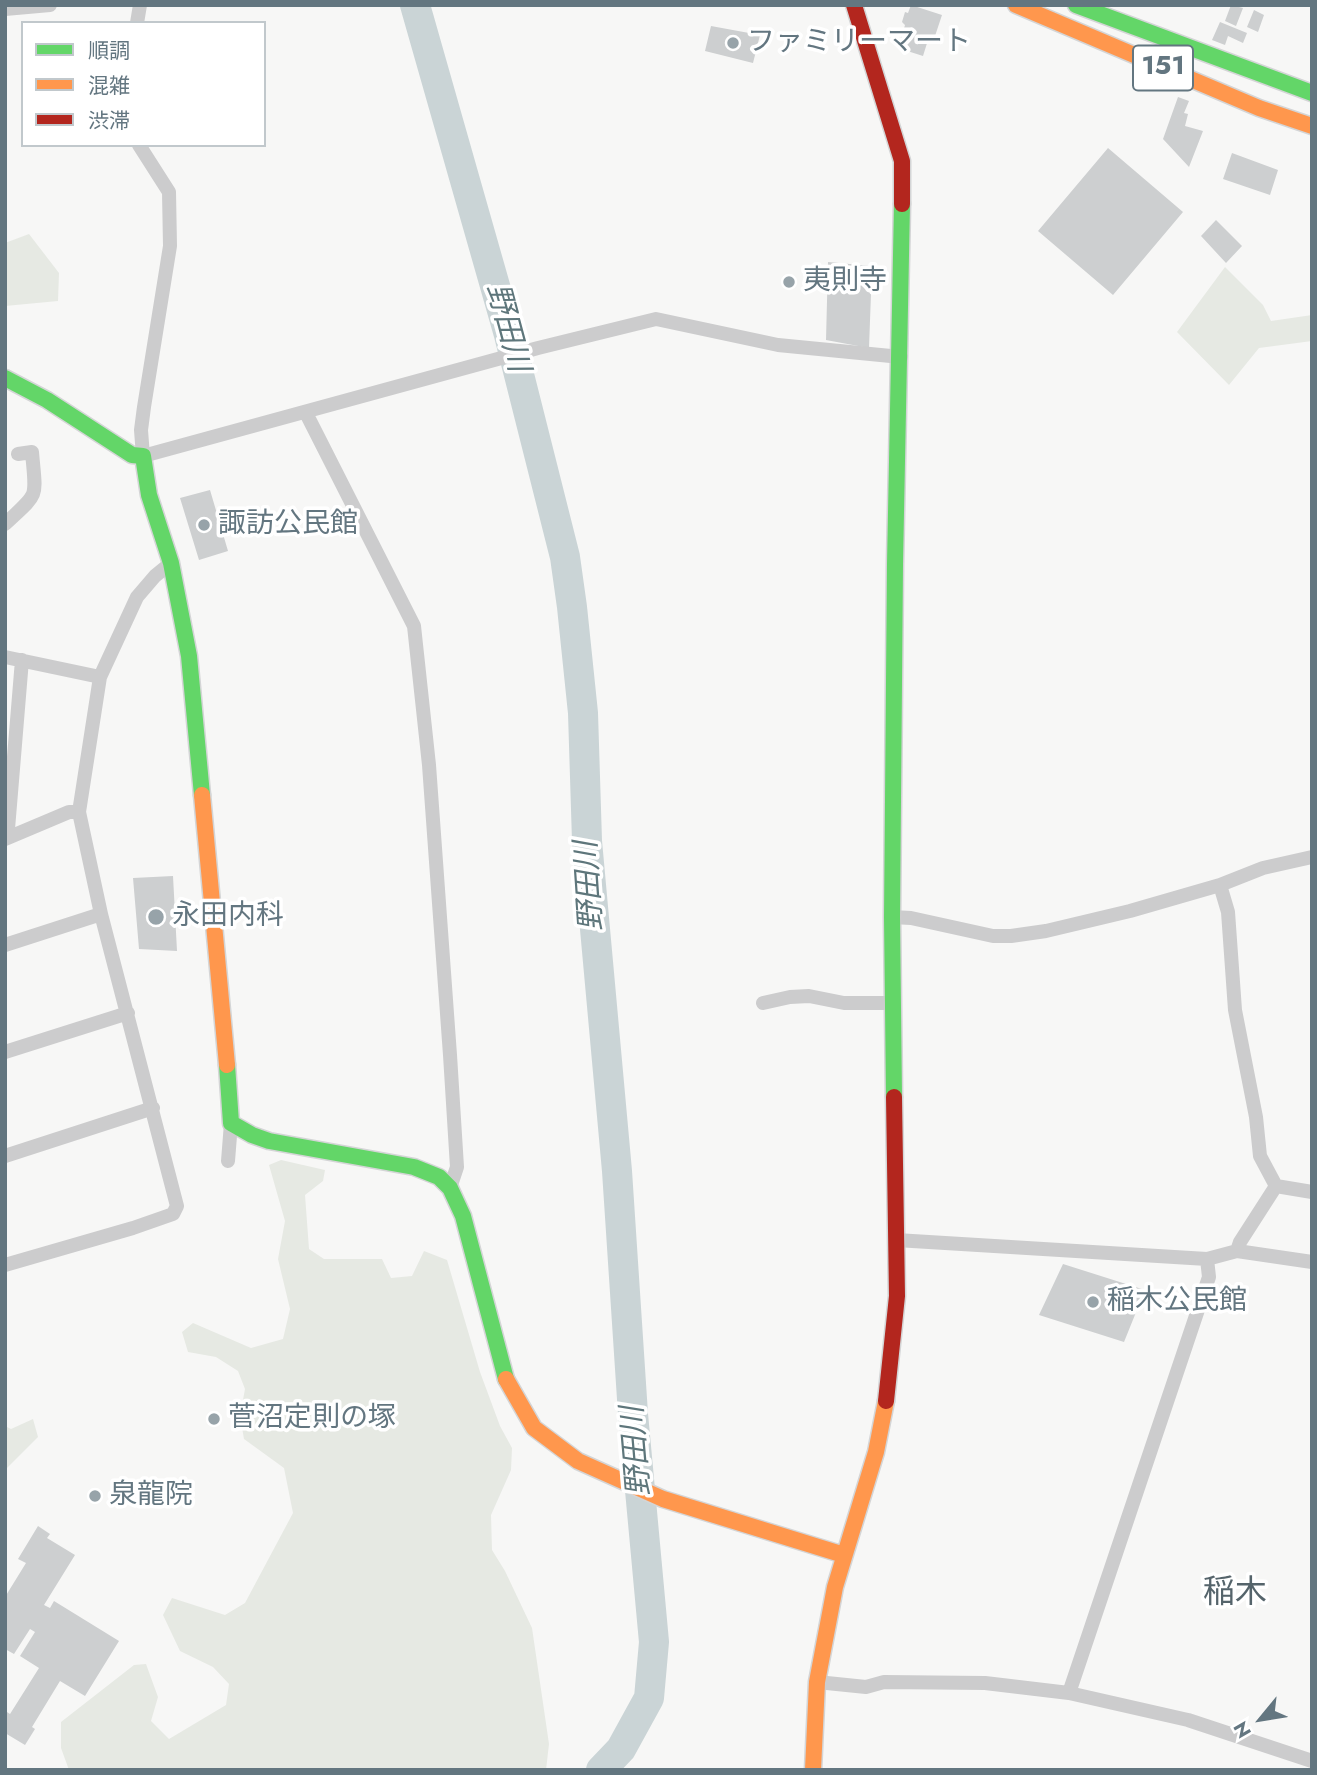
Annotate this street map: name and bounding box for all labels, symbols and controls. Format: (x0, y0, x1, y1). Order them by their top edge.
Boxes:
legend (21, 21, 266, 147)
place label: ファミリーマート (747, 26, 971, 60)
marker: ファミリーマート (725, 35, 741, 51)
text: 順調 (88, 36, 130, 66)
road number: 151 (1133, 45, 1193, 90)
text: 混雑 (88, 71, 130, 101)
text: 渋滞 (88, 106, 130, 136)
place label: 夷則寺 (803, 265, 887, 299)
marker: 夷則寺 (781, 274, 797, 290)
water label: 野田川 (477, 280, 535, 376)
place label: 諏訪公民館 (218, 508, 358, 542)
marker: 諏訪公民館 (196, 517, 212, 533)
water label: 野田川 (570, 840, 612, 932)
place label: 永田内科 (172, 900, 284, 934)
marker: 永田内科 (146, 907, 166, 927)
place label: 稲木公民館 (1107, 1285, 1247, 1319)
marker: 稲木公民館 (1085, 1294, 1101, 1310)
place label: 菅沼定則の塚 (228, 1402, 396, 1436)
water label: 野田川 (616, 1405, 660, 1497)
marker: 菅沼定則の塚 (206, 1411, 222, 1427)
place label: 泉龍院 (109, 1479, 193, 1513)
marker: 泉龍院 (87, 1488, 103, 1504)
district label: 稲木 (1203, 1575, 1267, 1613)
north arrow (1226, 1684, 1296, 1754)
text: N (1227, 1716, 1258, 1743)

